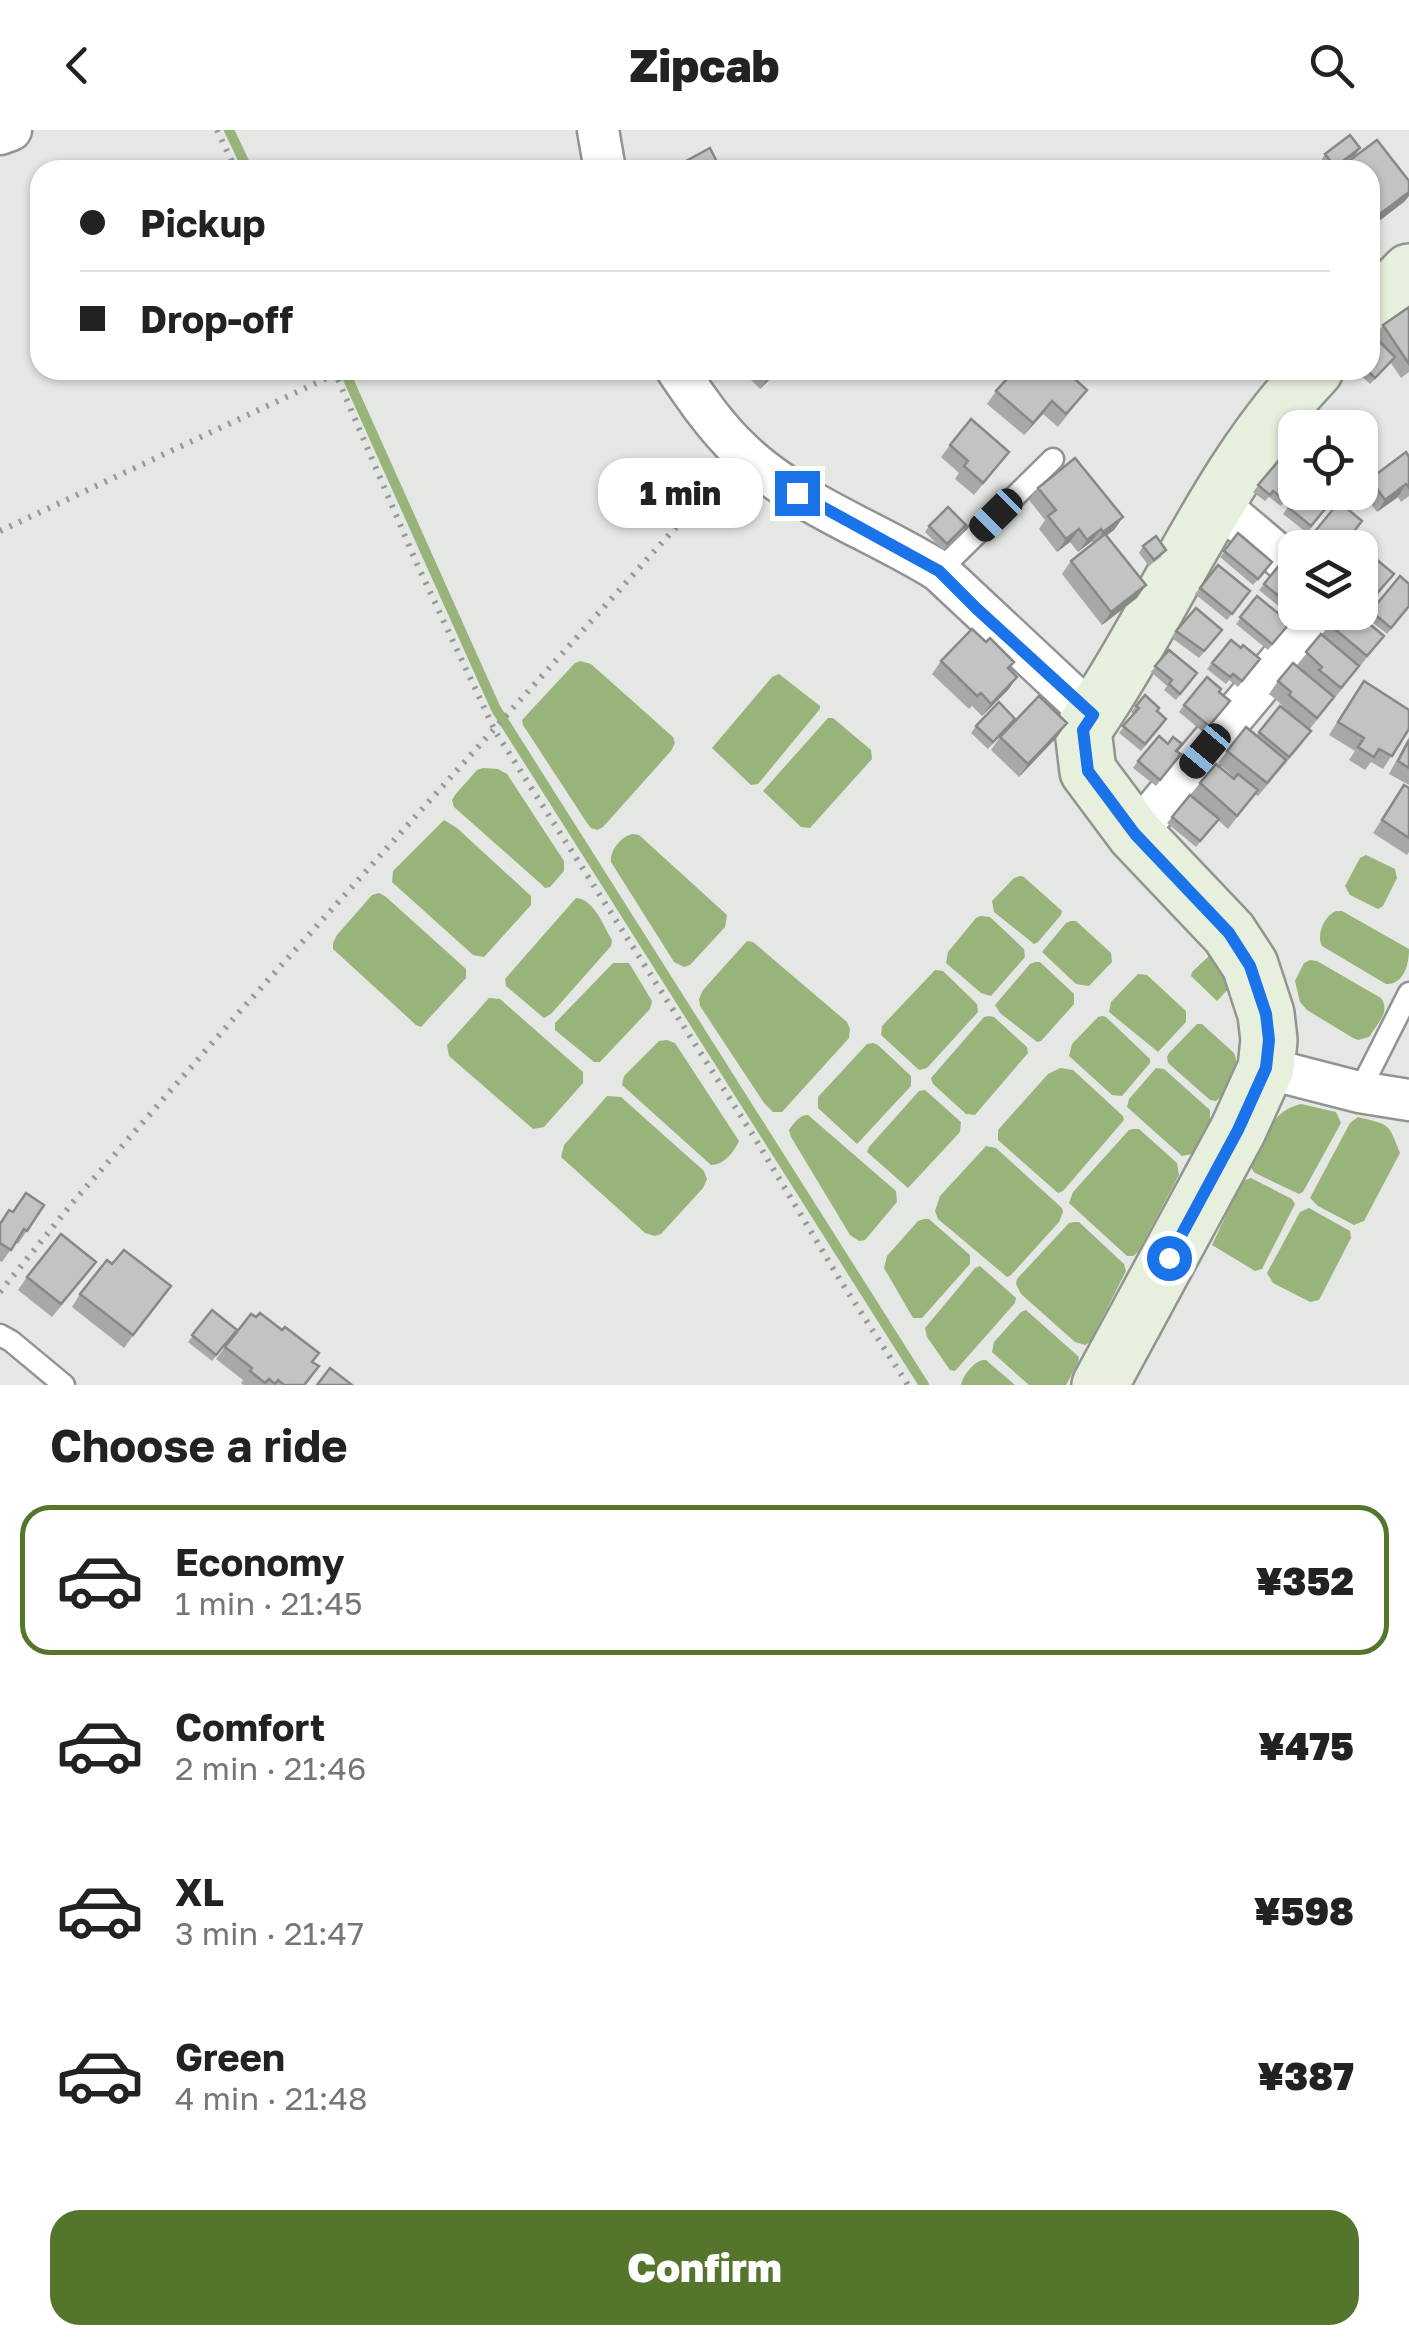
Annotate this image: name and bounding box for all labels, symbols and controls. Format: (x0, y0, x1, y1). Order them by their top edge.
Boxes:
icon: back (50, 38, 105, 93)
text: Zipcab (630, 38, 779, 92)
icon: search (1304, 38, 1359, 93)
text: Pickup (140, 200, 266, 245)
text: Drop-off (140, 296, 293, 341)
map controls (1278, 410, 1378, 630)
button: locate (1278, 410, 1378, 510)
callout: 1 min (597, 458, 762, 528)
route end (775, 471, 820, 516)
text: 1 min (640, 474, 721, 512)
car (964, 483, 1028, 547)
button: layers (1278, 530, 1378, 630)
car (1174, 718, 1236, 784)
route start (1147, 1236, 1192, 1281)
text: Choose a ride (50, 1418, 348, 1472)
icon: car (55, 1535, 145, 1625)
text: Economy (175, 1539, 344, 1584)
text: ¥352 (1256, 1558, 1354, 1603)
text: 1 min · 21:45 (175, 1584, 362, 1622)
icon: car (55, 1700, 145, 1790)
text: Comfort (175, 1704, 325, 1749)
text: ¥475 (1258, 1723, 1354, 1768)
text: 2 min · 21:46 (175, 1749, 366, 1787)
icon: car (55, 1865, 145, 1955)
text: XL (175, 1869, 224, 1914)
text: ¥598 (1254, 1888, 1354, 1933)
text: 3 min · 21:47 (175, 1914, 364, 1952)
icon: car (55, 2030, 145, 2120)
text: Green (175, 2034, 285, 2079)
text: ¥387 (1258, 2053, 1354, 2098)
text: 4 min · 21:48 (175, 2079, 367, 2117)
button: Confirm (50, 2210, 1359, 2325)

